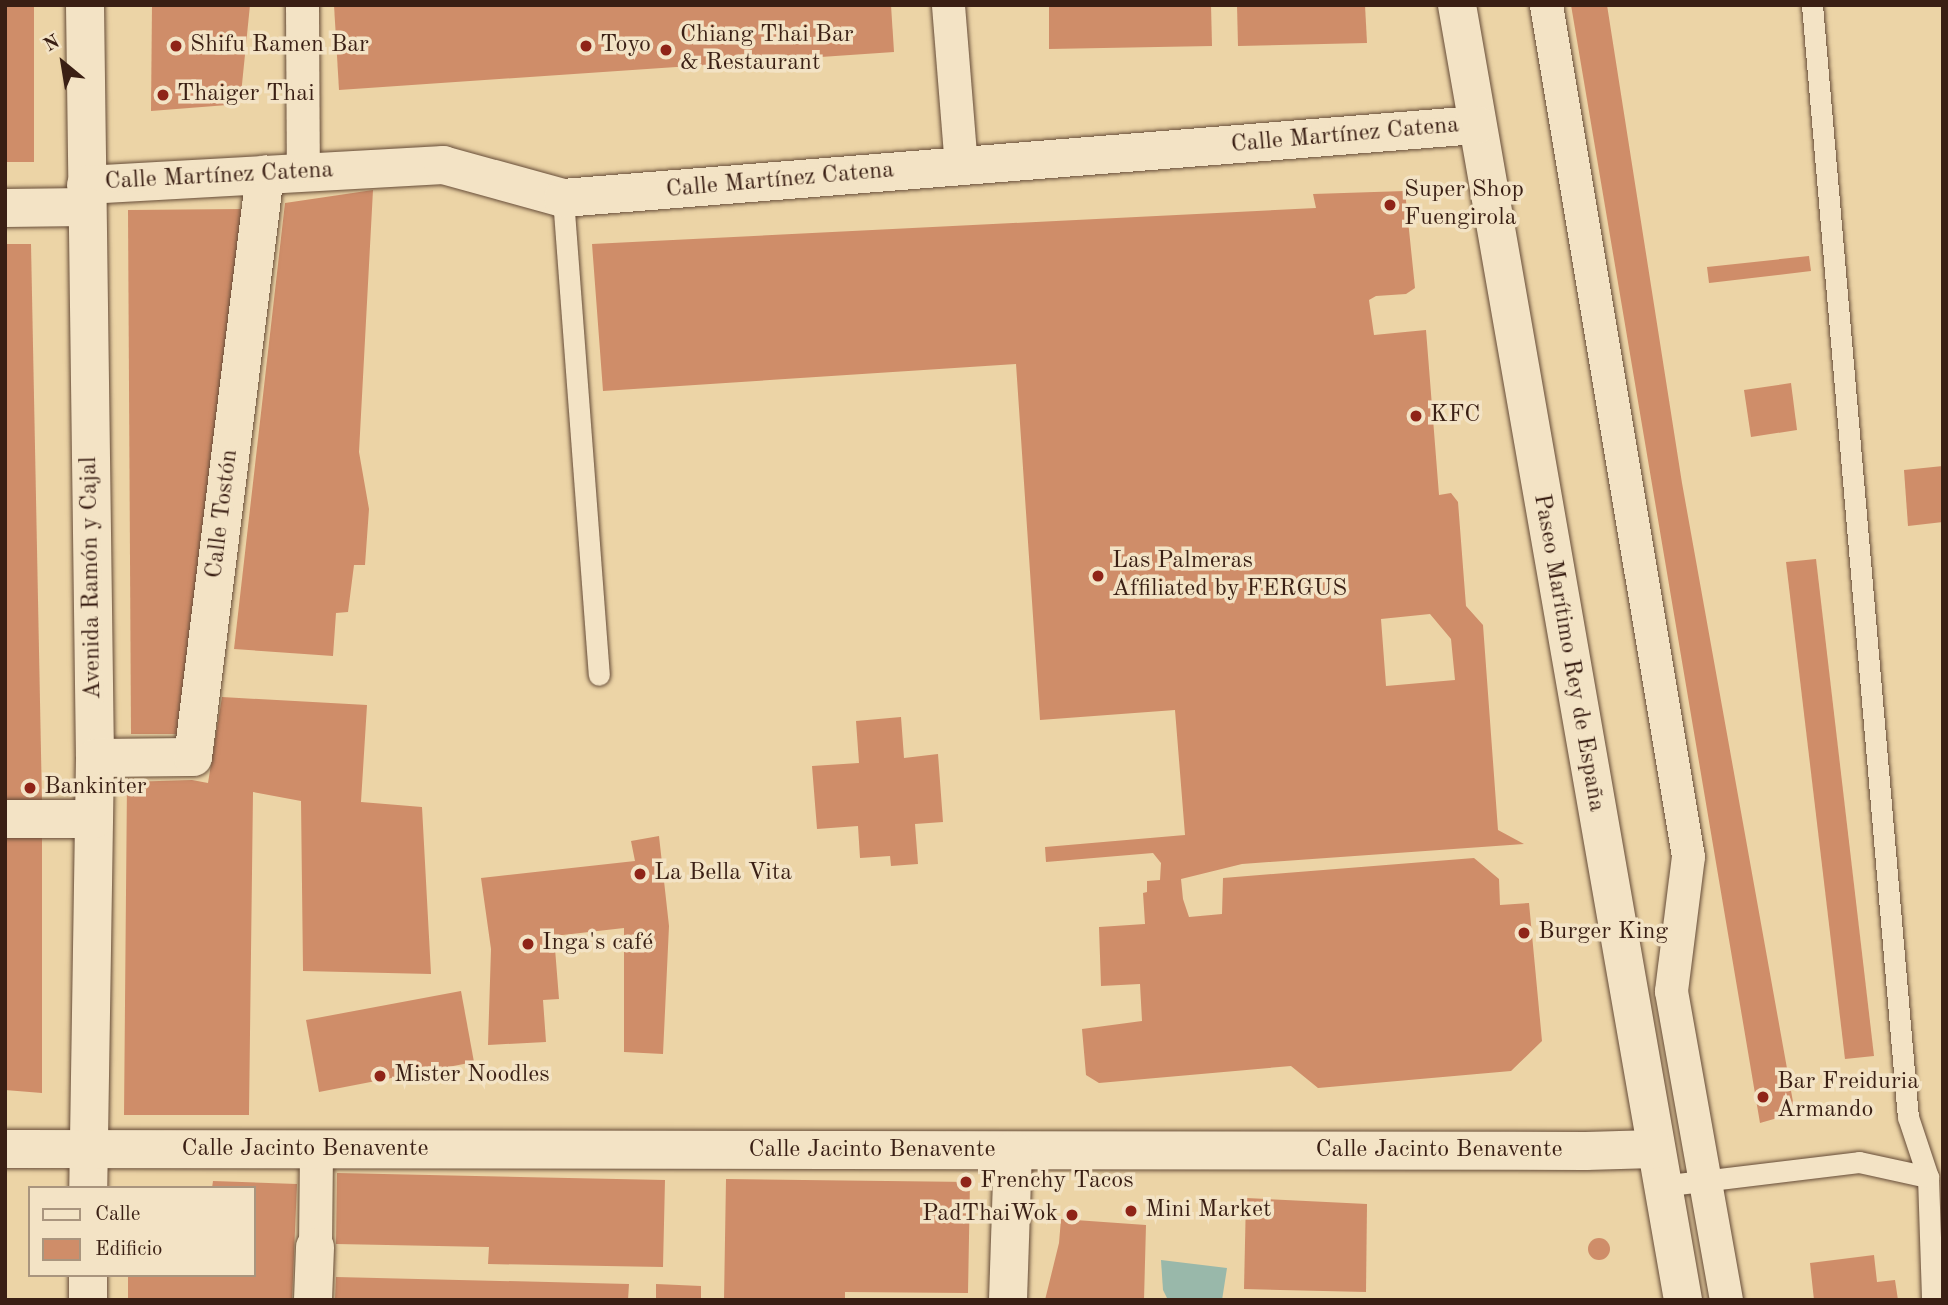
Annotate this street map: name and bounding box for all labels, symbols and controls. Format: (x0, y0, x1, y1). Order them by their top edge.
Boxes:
place label: Chiang Thai Bar & Restaurant (680, 22, 854, 78)
north arrow (28, 28, 98, 98)
place label: Shifu Ramen Bar (190, 32, 369, 60)
place label: Toyo (600, 32, 651, 60)
text: N (41, 33, 63, 56)
marker: Shifu Ramen Bar (168, 38, 184, 54)
marker: Toyo (578, 38, 594, 54)
marker: Chiang Thai Bar & Restaurant (658, 42, 674, 58)
place label: Thaiger Thai (177, 81, 315, 109)
marker: Thaiger Thai (155, 87, 171, 103)
street label: Calle Martínez Catena (1230, 112, 1460, 160)
street label: Calle Martínez Catena (104, 157, 334, 197)
street label: Calle Martínez Catena (665, 157, 895, 205)
place label: Super Shop Fuengirola (1404, 177, 1524, 233)
marker: Super Shop Fuengirola (1382, 197, 1398, 213)
place label: KFC (1430, 402, 1480, 430)
marker: KFC (1408, 408, 1424, 424)
street label: Calle Tostón (201, 448, 245, 580)
street label: Avenida Ramón y Cajal (75, 456, 109, 700)
street label: Paseo Marítimo Rey de España (1526, 492, 1610, 814)
place label: Las Palmeras Affiliated by FERGUS (1112, 548, 1347, 604)
marker: Las Palmeras Affiliated by FERGUS (1090, 568, 1106, 584)
place label: Bankinter (44, 774, 147, 802)
marker: Bankinter (22, 780, 38, 796)
place label: La Bella Vita (654, 860, 792, 888)
marker: La Bella Vita (632, 866, 648, 882)
place label: Burger King (1538, 919, 1668, 947)
marker: Burger King (1516, 925, 1532, 941)
place label: Inga's café (542, 930, 653, 958)
marker: Inga's café (520, 936, 536, 952)
place label: Mister Noodles (394, 1062, 550, 1090)
marker: Mister Noodles (372, 1068, 388, 1084)
place label: Bar Freiduria Armando (1777, 1069, 1919, 1125)
marker: Bar Freiduria Armando (1755, 1089, 1771, 1105)
street label: Calle Jacinto Benavente (181, 1136, 429, 1164)
street label: Calle Jacinto Benavente (748, 1137, 996, 1165)
street label: Calle Jacinto Benavente (1315, 1137, 1563, 1165)
place label: Frenchy Tacos (980, 1168, 1134, 1196)
marker: Frenchy Tacos (958, 1174, 974, 1190)
legend (28, 1186, 256, 1277)
place label: Mini Market (1145, 1197, 1271, 1225)
place label: PadThaiWok (922, 1201, 1058, 1229)
marker: Mini Market (1123, 1203, 1139, 1219)
text: Calle (95, 1204, 140, 1225)
marker: PadThaiWok (1064, 1207, 1080, 1223)
text: Edificio (95, 1239, 163, 1260)

